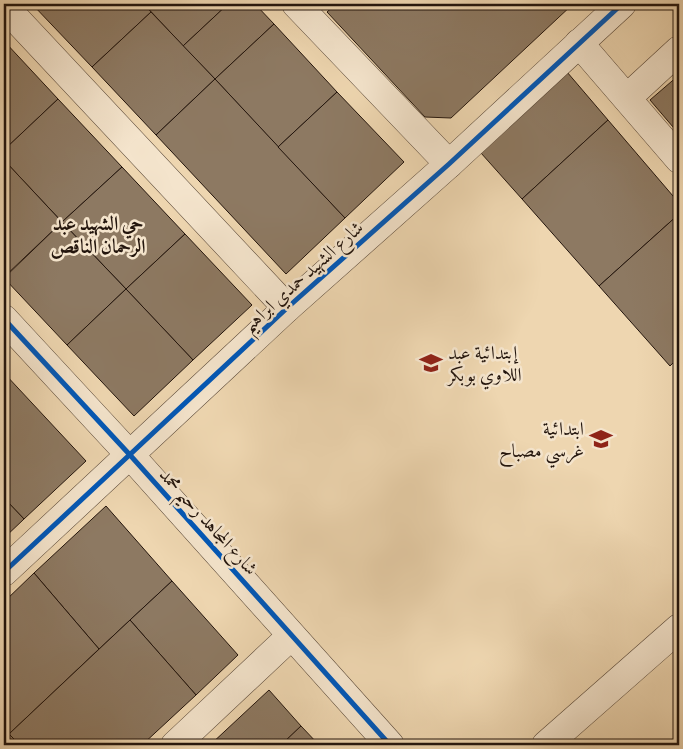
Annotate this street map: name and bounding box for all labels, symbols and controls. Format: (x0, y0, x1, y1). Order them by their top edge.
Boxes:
district label: حي الشهيد عبد الرحمان الناقص (50, 212, 146, 260)
street label: شارع الشهيد حمدي ابراهيم (237, 216, 373, 343)
place label: إبتدائية عبد اللاوي بوبكر (446, 341, 522, 390)
school or university icon: إبتدائية عبد اللاوي بوبكر (418, 350, 444, 376)
place label: ابتدائية غرسي مصباح (499, 417, 584, 468)
school or university icon: ابتدائية غرسي مصباح (588, 426, 614, 452)
street label: شارع المجاهد رحيم محمد (149, 463, 263, 585)

